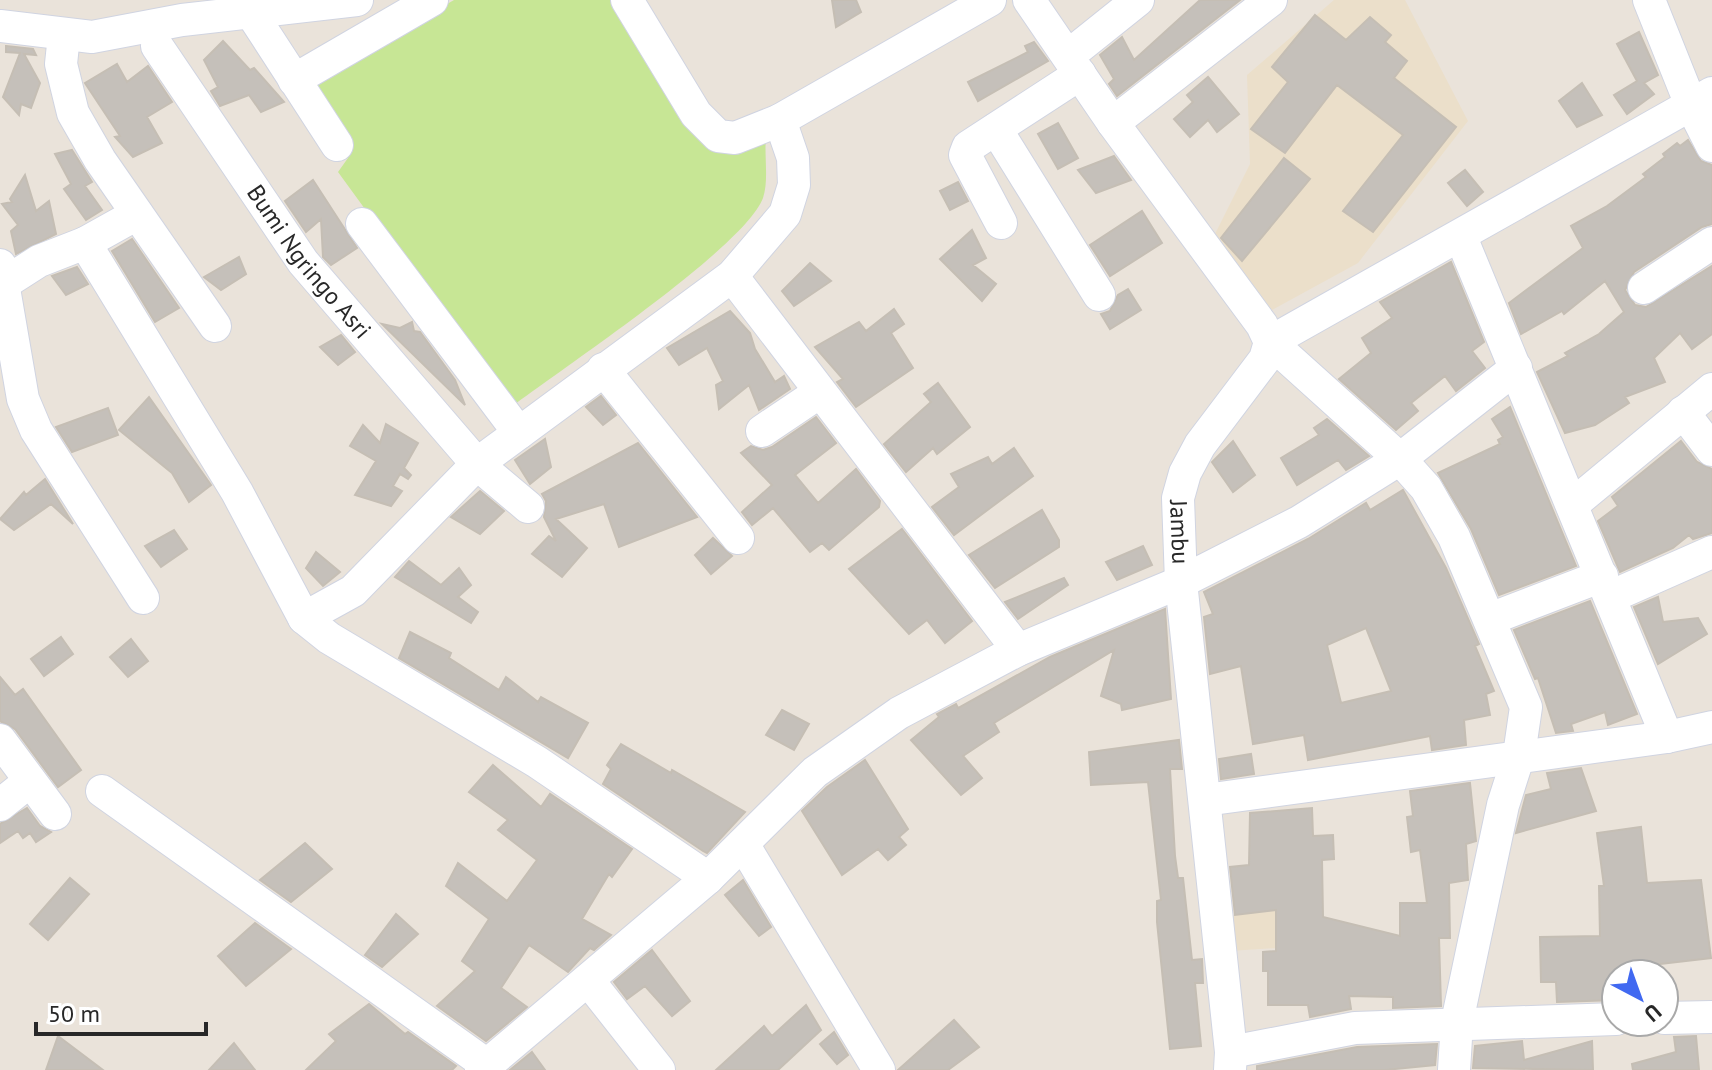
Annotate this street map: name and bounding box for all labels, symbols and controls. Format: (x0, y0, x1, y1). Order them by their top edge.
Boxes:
street label: Bumi Ngringo Asri (240, 179, 378, 345)
street label: Jambu (1163, 498, 1196, 565)
north arrow (1600, 958, 1680, 1038)
scale bar (36, 986, 206, 1036)
text: 50 m (48, 998, 100, 1029)
text: U (1639, 998, 1668, 1028)

